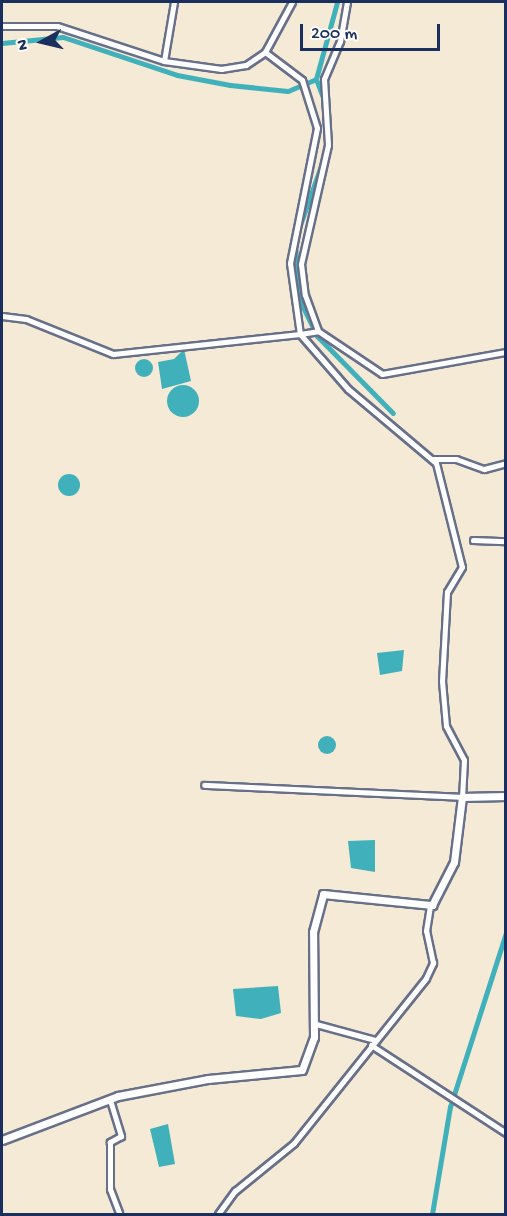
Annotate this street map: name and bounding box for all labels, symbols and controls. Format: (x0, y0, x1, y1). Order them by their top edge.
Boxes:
north arrow (12, 12, 72, 72)
scale bar (303, 12, 442, 50)
text: 200 m (311, 24, 357, 45)
text: N (14, 38, 34, 51)

